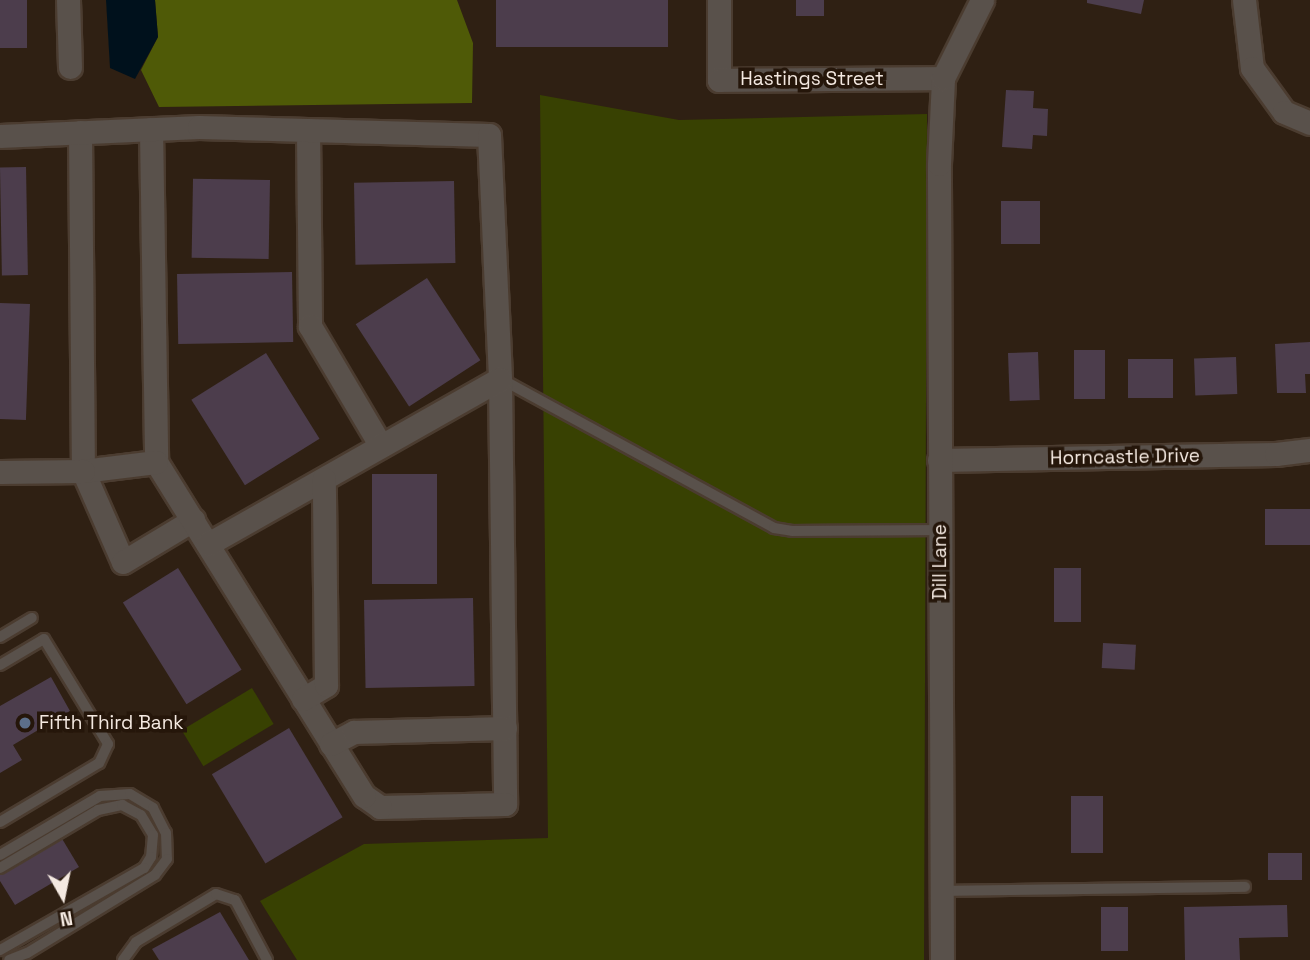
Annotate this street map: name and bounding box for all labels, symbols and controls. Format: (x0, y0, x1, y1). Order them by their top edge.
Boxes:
street label: Hastings Street (740, 68, 884, 90)
street label: Horncastle Drive (1050, 444, 1200, 470)
street label: Dill Lane (929, 524, 951, 600)
place label: Fifth Third Bank (39, 712, 184, 734)
marker: Fifth Third Bank (17, 715, 33, 731)
north arrow (28, 862, 98, 932)
text: N (58, 905, 75, 932)

